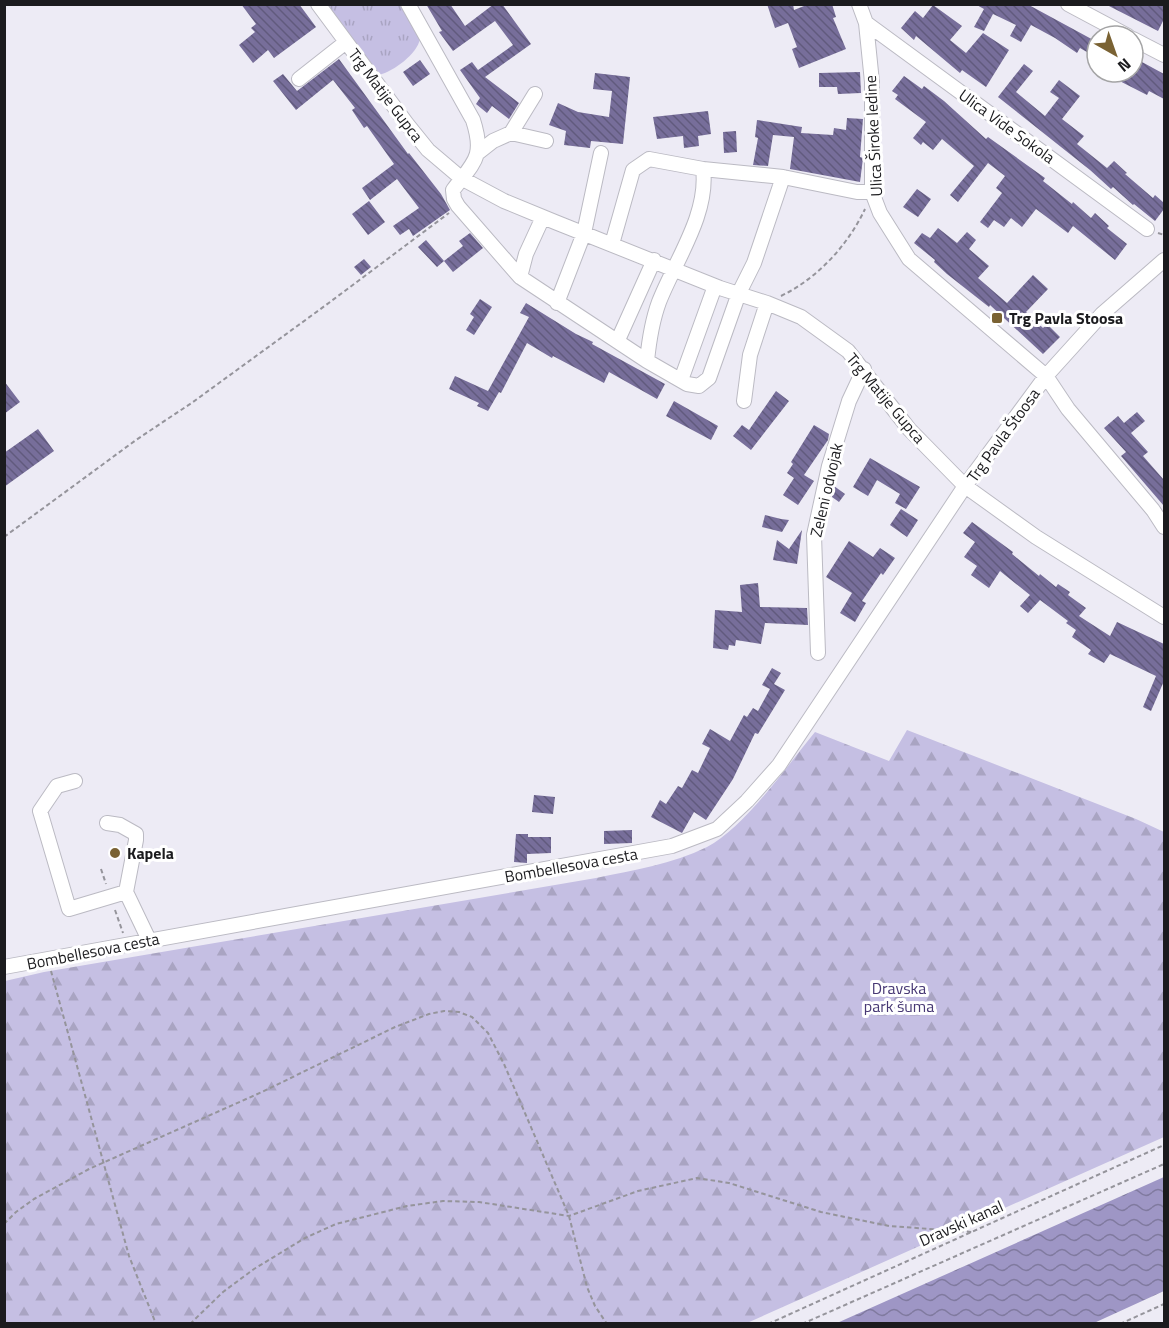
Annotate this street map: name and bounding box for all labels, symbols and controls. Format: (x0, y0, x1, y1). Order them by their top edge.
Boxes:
north arrow (1085, 24, 1145, 84)
street label: Trg Matije Gupca (343, 43, 429, 147)
text: N (1113, 53, 1137, 78)
street label: Ulica Široke ledine (858, 75, 888, 197)
street label: Ulica Vide Sokola (954, 83, 1060, 169)
place label: Trg Pavla Stoosa (1009, 306, 1123, 330)
marker: Trg Pavla Stoosa (990, 311, 1004, 325)
street label: Trg Matije Gupca (841, 348, 931, 448)
street label: Trg Pavla Štoosa (961, 383, 1045, 487)
street label: Zeleni odvojak (804, 440, 849, 539)
place label: Kapela (127, 841, 174, 865)
street label: Bombellesova cesta (503, 842, 639, 888)
marker: Kapela (108, 846, 122, 860)
street label: Bombellesova cesta (25, 926, 161, 976)
park label: Dravska park šuma (864, 976, 934, 1018)
street label: Dravski kanal (915, 1194, 1007, 1252)

